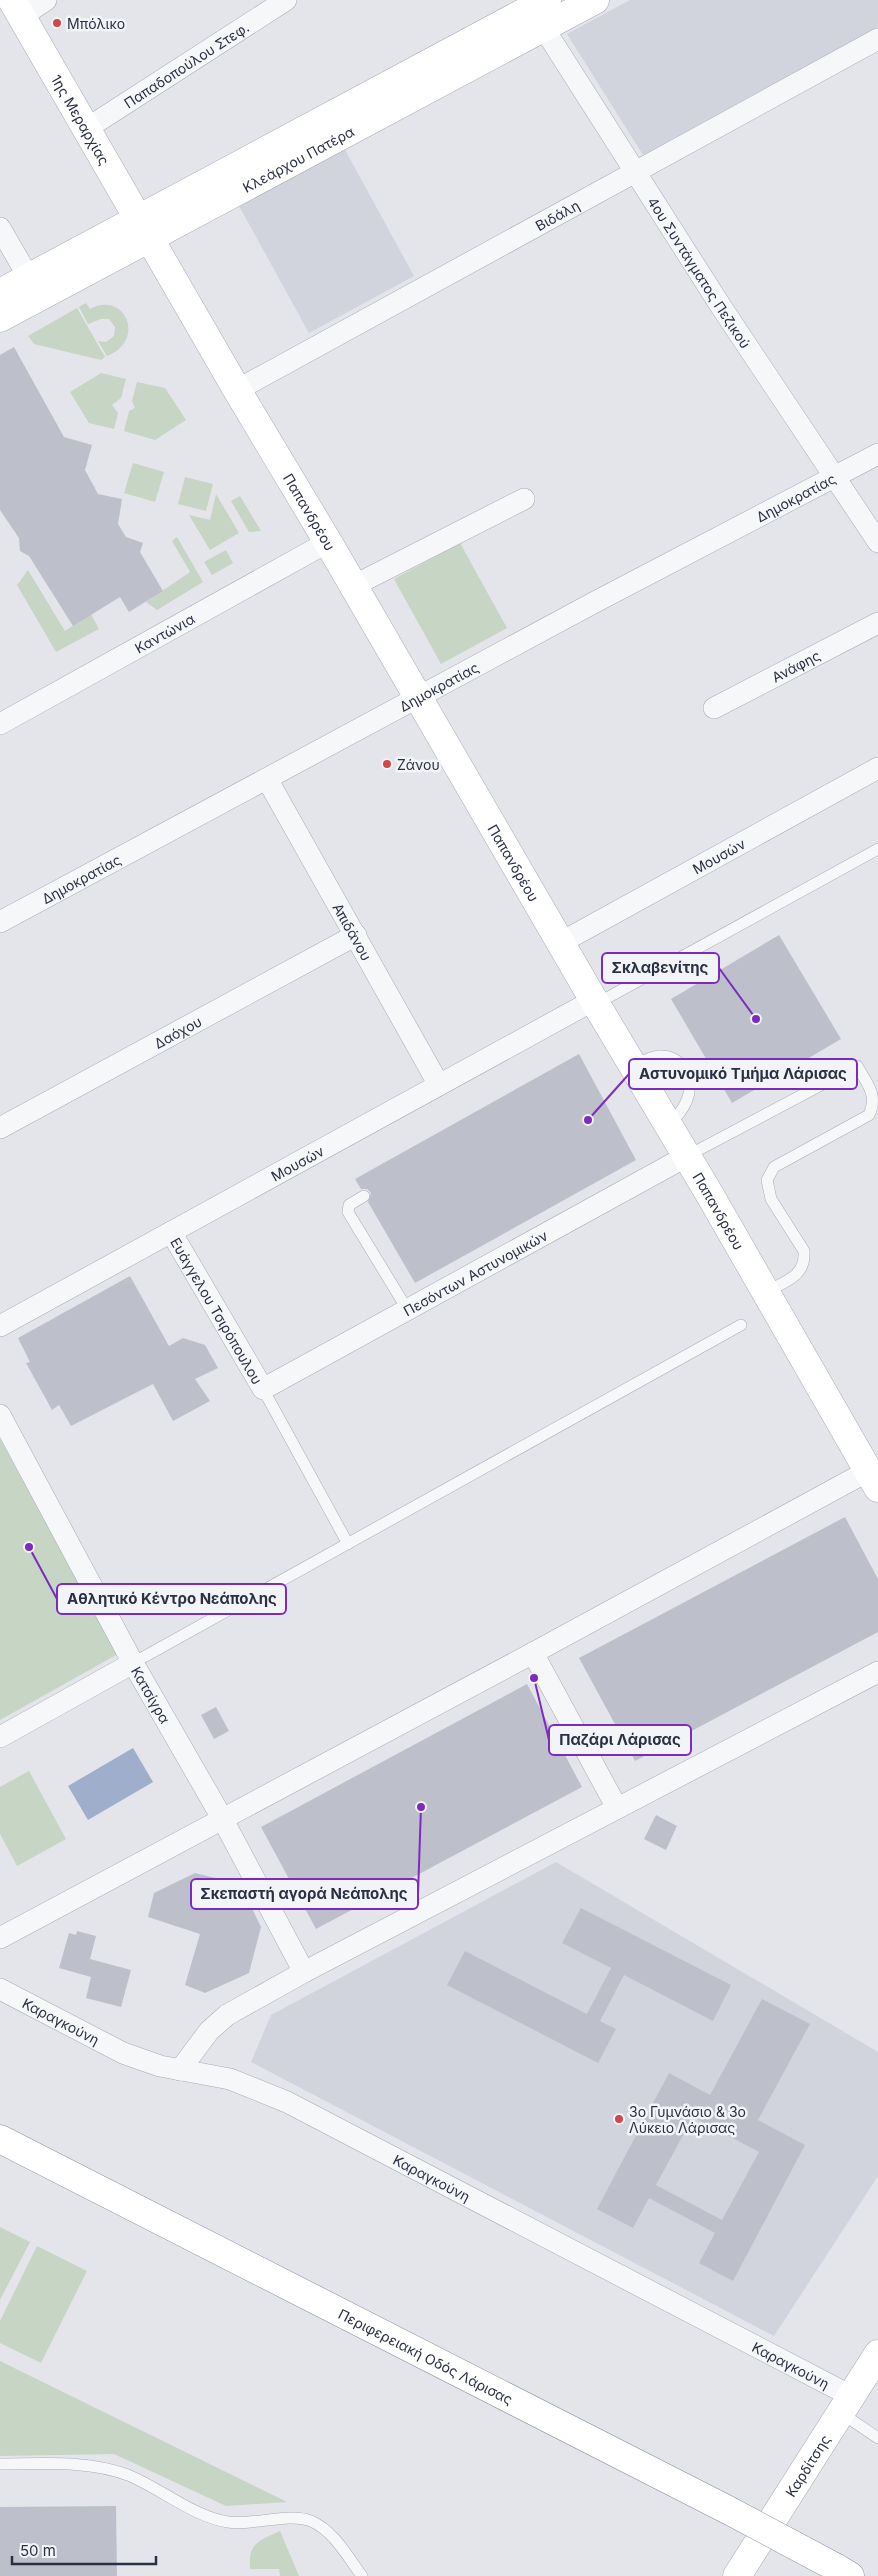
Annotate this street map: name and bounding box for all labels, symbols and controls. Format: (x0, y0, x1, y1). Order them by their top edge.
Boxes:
place label: Μπόλικο (67, 15, 125, 32)
marker: Μπόλικο (51, 17, 63, 29)
street label: Παπαδοπούλου Στεφ. (120, 18, 252, 111)
street label: 1ης Μεραρχίας (48, 71, 114, 168)
street label: Κλεάρχου Πατέρα (240, 122, 357, 195)
street label: 4ου Συντάγματος Πεζικού (645, 193, 755, 351)
street label: Βιδάλη (532, 196, 582, 234)
street label: Δημοκρατίας (753, 469, 838, 525)
street label: Παπανδρέου (280, 470, 339, 553)
street label: Καντώνια (132, 609, 197, 656)
street label: Ανάφης (769, 646, 823, 685)
street label: Δημοκρατίας (396, 658, 481, 714)
place label: Ζάνου (397, 756, 440, 773)
marker: Ζάνου (381, 758, 393, 770)
street label: Παπανδρέου (485, 821, 543, 904)
street label: Μουσών (689, 834, 748, 877)
street label: Δημοκρατίας (39, 850, 124, 907)
street label: Απιδάνου (330, 900, 376, 963)
callout: Σκλαβενίτης (602, 953, 719, 983)
text: Σκλαβενίτης (612, 958, 709, 977)
street label: Δαόχου (151, 1012, 204, 1052)
callout: Αστυνομικό Τμήμα Λάρισας (629, 1059, 857, 1089)
text: Αστυνομικό Τμήμα Λάρισας (639, 1064, 847, 1083)
street label: Μουσών (268, 1142, 327, 1184)
street label: Παπανδρέου (690, 1169, 748, 1252)
street label: Πεσόντων Αστυνομικών (400, 1226, 550, 1319)
street label: Ευάγγελου Τσιρόπουλου (167, 1234, 267, 1387)
callout: Αθλητικό Κέντρο Νεάπολης (57, 1584, 286, 1614)
text: Αθλητικό Κέντρο Νεάπολης (67, 1589, 277, 1608)
street label: Κατσίγρα (128, 1663, 174, 1726)
callout: Παζάρι Λάρισας (549, 1725, 691, 1755)
text: Παζάρι Λάρισας (559, 1730, 681, 1749)
callout: Σκεπαστή αγορά Νεάπολης (191, 1879, 418, 1909)
text: Σκεπαστή αγορά Νεάπολης (200, 1884, 408, 1903)
street label: Καραγκούνη (20, 1994, 103, 2048)
place label: 3ο Γυμνάσιο & 3ο Λύκειο Λάρισας (629, 2103, 746, 2136)
marker: 3ο Γυμνάσιο & 3ο Λύκειο Λάρισας (613, 2113, 625, 2125)
street label: Καραγκούνη (391, 2151, 473, 2205)
street label: Περιφερειακή Οδός Λάρισας (336, 2305, 516, 2407)
street label: Καραγκούνη (750, 2338, 832, 2392)
street label: Καρδίτσης (781, 2431, 833, 2500)
scale bar (12, 2534, 156, 2566)
text: 50 m (20, 2541, 56, 2560)

